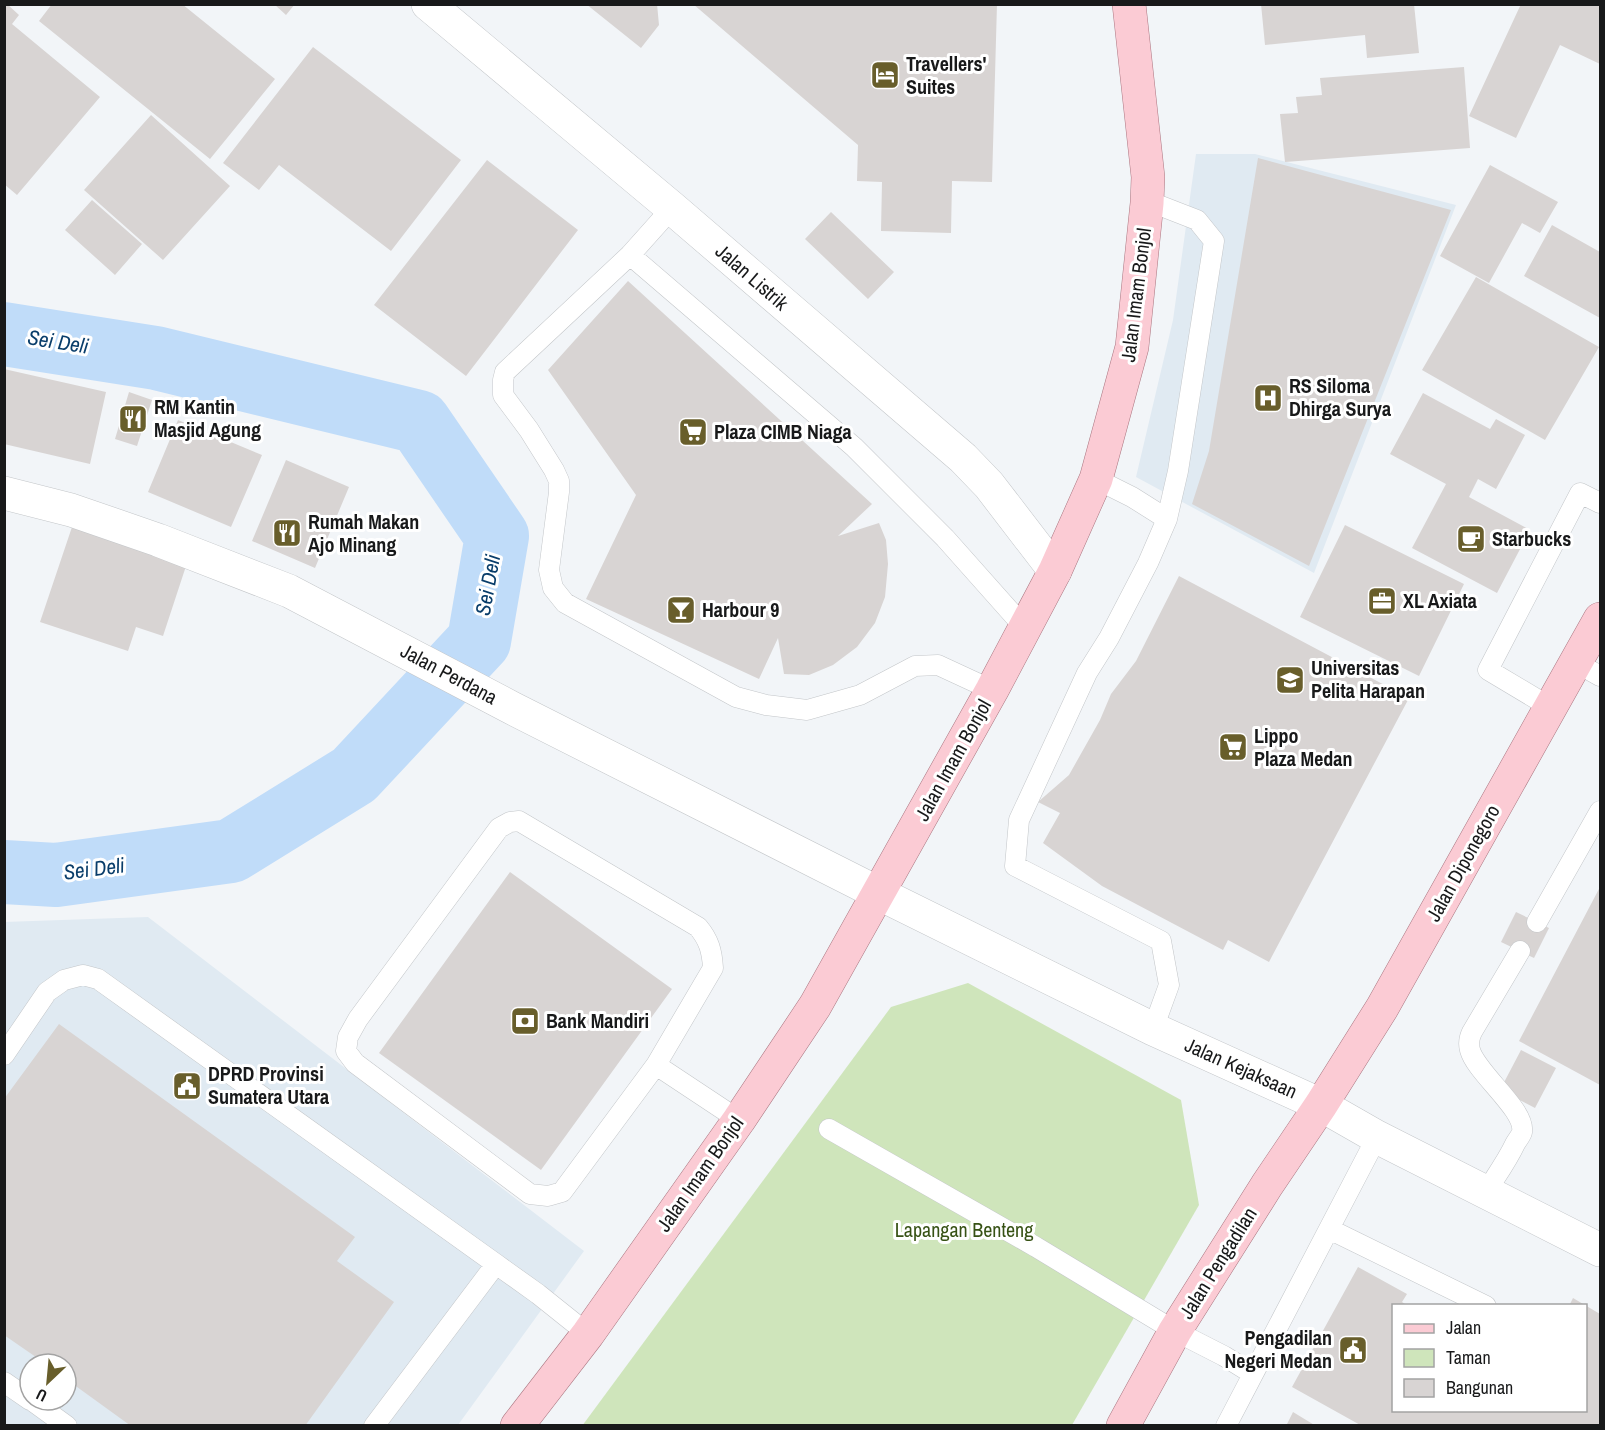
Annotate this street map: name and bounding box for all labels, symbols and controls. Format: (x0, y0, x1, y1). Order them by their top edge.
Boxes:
place label: Travellers' Suites (906, 50, 987, 100)
hotel icon: Travellers' Suites (869, 59, 901, 91)
street label: Jalan Imam Bonjol (1114, 226, 1157, 364)
street label: Jalan Listrik (710, 237, 795, 316)
water label: Sei Deli (26, 322, 91, 361)
place label: RS Siloma Dhirga Surya (1289, 372, 1391, 422)
hospital icon: RS Siloma Dhirga Surya (1252, 382, 1284, 414)
place label: RM Kantin Masjid Agung (154, 393, 261, 443)
restaurant icon: RM Kantin Masjid Agung (117, 403, 149, 435)
supermarket icon: Plaza CIMB Niaga (677, 416, 709, 448)
place label: Plaza CIMB Niaga (714, 418, 852, 445)
place label: Rumah Makan Ajo Minang (308, 508, 419, 558)
restaurant icon: Rumah Makan Ajo Minang (271, 517, 303, 549)
cafe icon: Starbucks (1455, 523, 1487, 555)
place label: Starbucks (1492, 525, 1571, 552)
water label: Sei Deli (468, 552, 507, 618)
office icon: XL Axiata (1366, 585, 1398, 617)
place label: XL Axiata (1403, 587, 1477, 614)
bar icon: Harbour 9 (665, 594, 697, 626)
place label: Harbour 9 (702, 596, 779, 623)
street label: Jalan Perdana (396, 637, 502, 710)
place label: Universitas Pelita Harapan (1311, 654, 1425, 704)
school or university icon: Universitas Pelita Harapan (1274, 664, 1306, 696)
street label: Jalan Imam Bonjol (908, 694, 997, 825)
place label: Lippo Plaza Medan (1254, 722, 1352, 772)
supermarket icon: Lippo Plaza Medan (1217, 731, 1249, 763)
street label: Jalan Diponegoro (1419, 800, 1506, 926)
water label: Sei Deli (62, 850, 126, 887)
bank icon: Bank Mandiri (509, 1005, 541, 1037)
place label: Bank Mandiri (546, 1007, 649, 1034)
street label: Jalan Kejaksaan (1181, 1031, 1302, 1104)
place label: DPRD Provinsi Sumatera Utara (208, 1060, 329, 1110)
public building icon: DPRD Provinsi Sumatera Utara (171, 1070, 203, 1102)
street label: Jalan Imam Bonjol (650, 1111, 749, 1237)
street label: Jalan Pengadilan (1173, 1202, 1263, 1324)
park label: Lapangan Benteng (895, 1216, 1033, 1243)
legend (1392, 1304, 1587, 1412)
text: Jalan (1446, 1315, 1481, 1340)
place label: Pengadilan Negeri Medan (1224, 1324, 1332, 1374)
public building icon: Pengadilan Negeri Medan (1337, 1334, 1369, 1366)
text: Taman (1446, 1345, 1491, 1370)
north arrow (18, 1352, 78, 1412)
text: Bangunan (1446, 1375, 1513, 1400)
text: U (32, 1384, 51, 1407)

